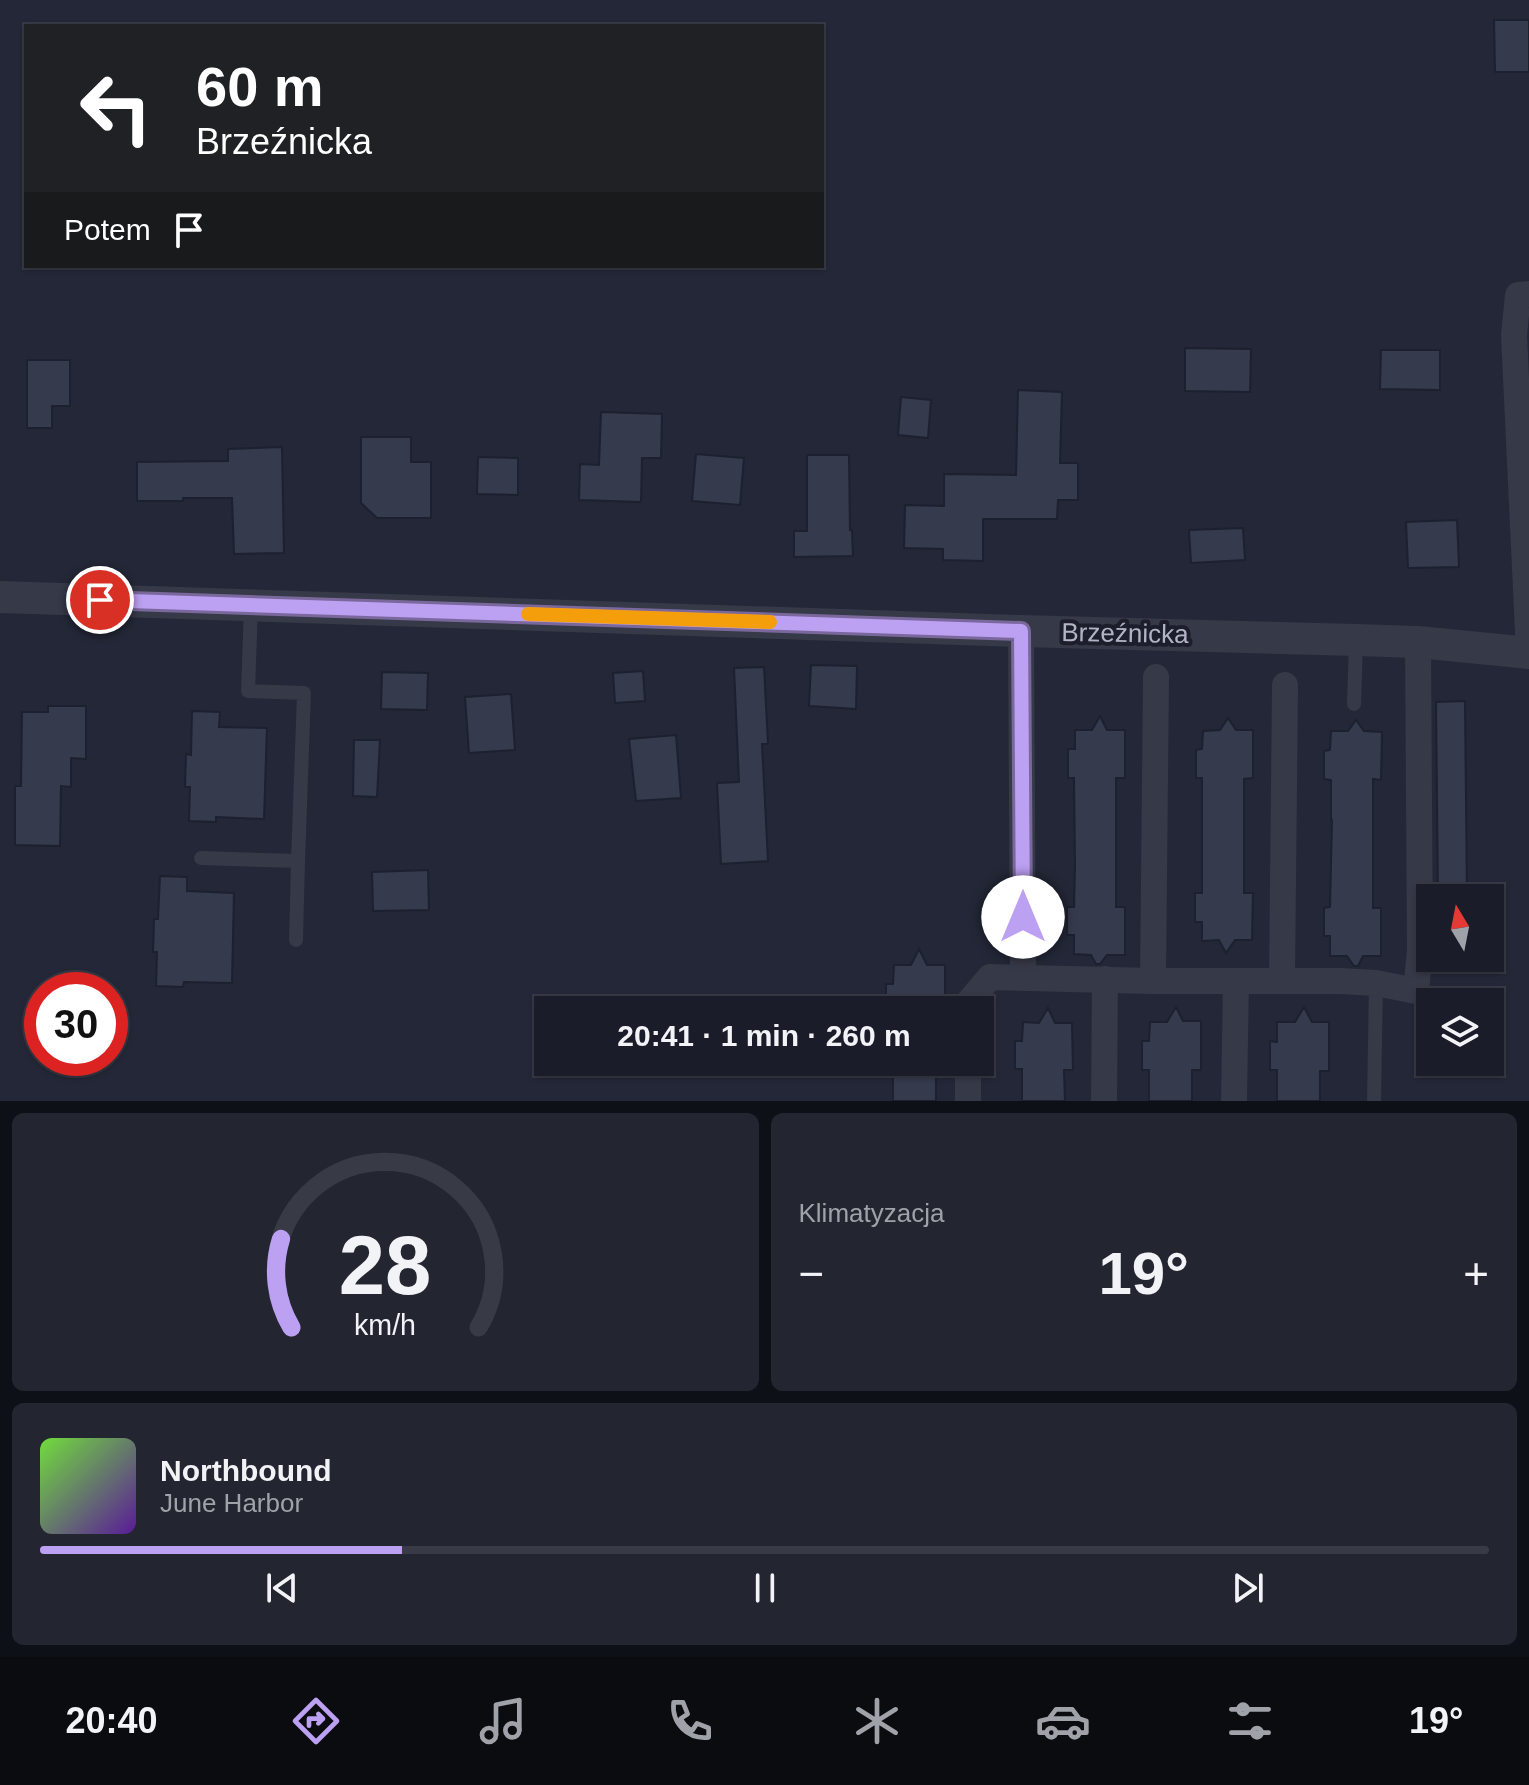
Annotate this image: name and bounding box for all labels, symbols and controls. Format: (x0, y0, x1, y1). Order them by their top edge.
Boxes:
text: 60 m (196, 55, 324, 118)
icon: left (64, 56, 168, 160)
text: Brzeźnicka (196, 121, 372, 162)
icon: arrive (167, 208, 211, 252)
text: Potem (64, 213, 151, 246)
pin (66, 566, 134, 634)
icon: arrive (78, 578, 122, 622)
street label: Brzeźnicka (1061, 617, 1189, 649)
position arrow (981, 875, 1065, 959)
north arrow (1416, 884, 1504, 972)
map controls (1416, 884, 1504, 1076)
speed limit sign: 30 (24, 972, 128, 1076)
button: layers (1416, 988, 1504, 1076)
text: 20:41 · 1 min · 260 m (617, 1019, 911, 1052)
text: Klimatyzacja (799, 1198, 944, 1228)
text: 28 (339, 1219, 432, 1312)
text: 19° (1098, 1240, 1189, 1307)
text: − (799, 1249, 824, 1298)
text: + (1463, 1249, 1489, 1298)
text: km/h (354, 1309, 416, 1341)
text: Northbound (160, 1454, 332, 1487)
text: June Harbor (160, 1488, 303, 1518)
icon: previous (260, 1566, 304, 1610)
icon: pause (743, 1566, 787, 1610)
icon: next (1226, 1566, 1270, 1610)
icon: directions (288, 1693, 344, 1749)
icon: music (475, 1693, 531, 1749)
icon: phone (662, 1693, 718, 1749)
icon: climate (849, 1693, 905, 1749)
icon: car (1035, 1693, 1091, 1749)
icon: filters (1222, 1693, 1278, 1749)
text: 20:40 (65, 1700, 157, 1741)
text: 19° (1409, 1700, 1464, 1741)

